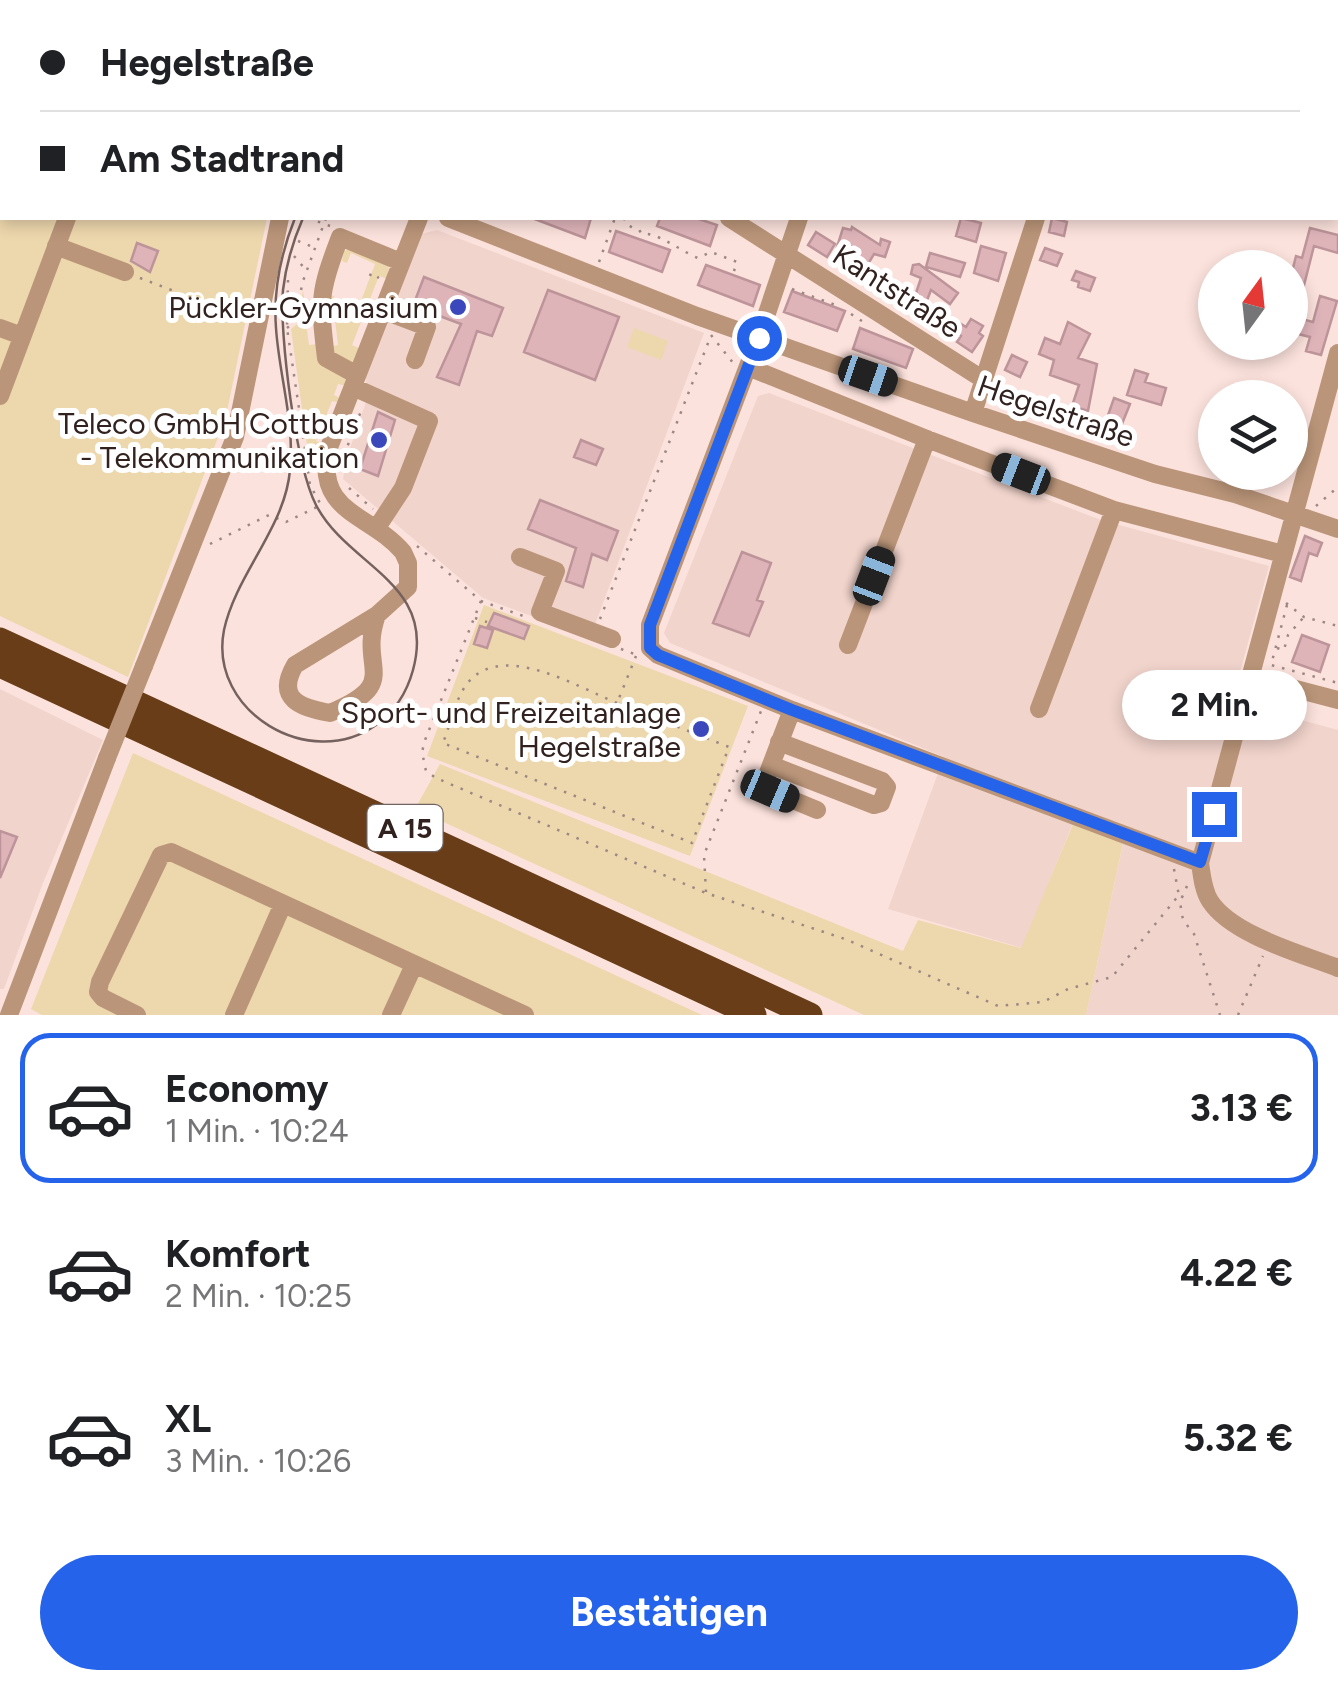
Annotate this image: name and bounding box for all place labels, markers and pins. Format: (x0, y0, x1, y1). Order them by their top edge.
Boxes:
place label: Pückler-Gymnasium (168, 289, 438, 326)
marker: Pückler-Gymnasium (447, 296, 469, 318)
place label: Teleco GmbH Cottbus - Telekommunikation (58, 405, 359, 476)
marker: Teleco GmbH Cottbus - Telekommunikation (368, 429, 390, 451)
place label: Sport- und Freizeitanlage Hegelstraße (341, 694, 681, 765)
marker: Sport- und Freizeitanlage Hegelstraße (690, 718, 712, 740)

